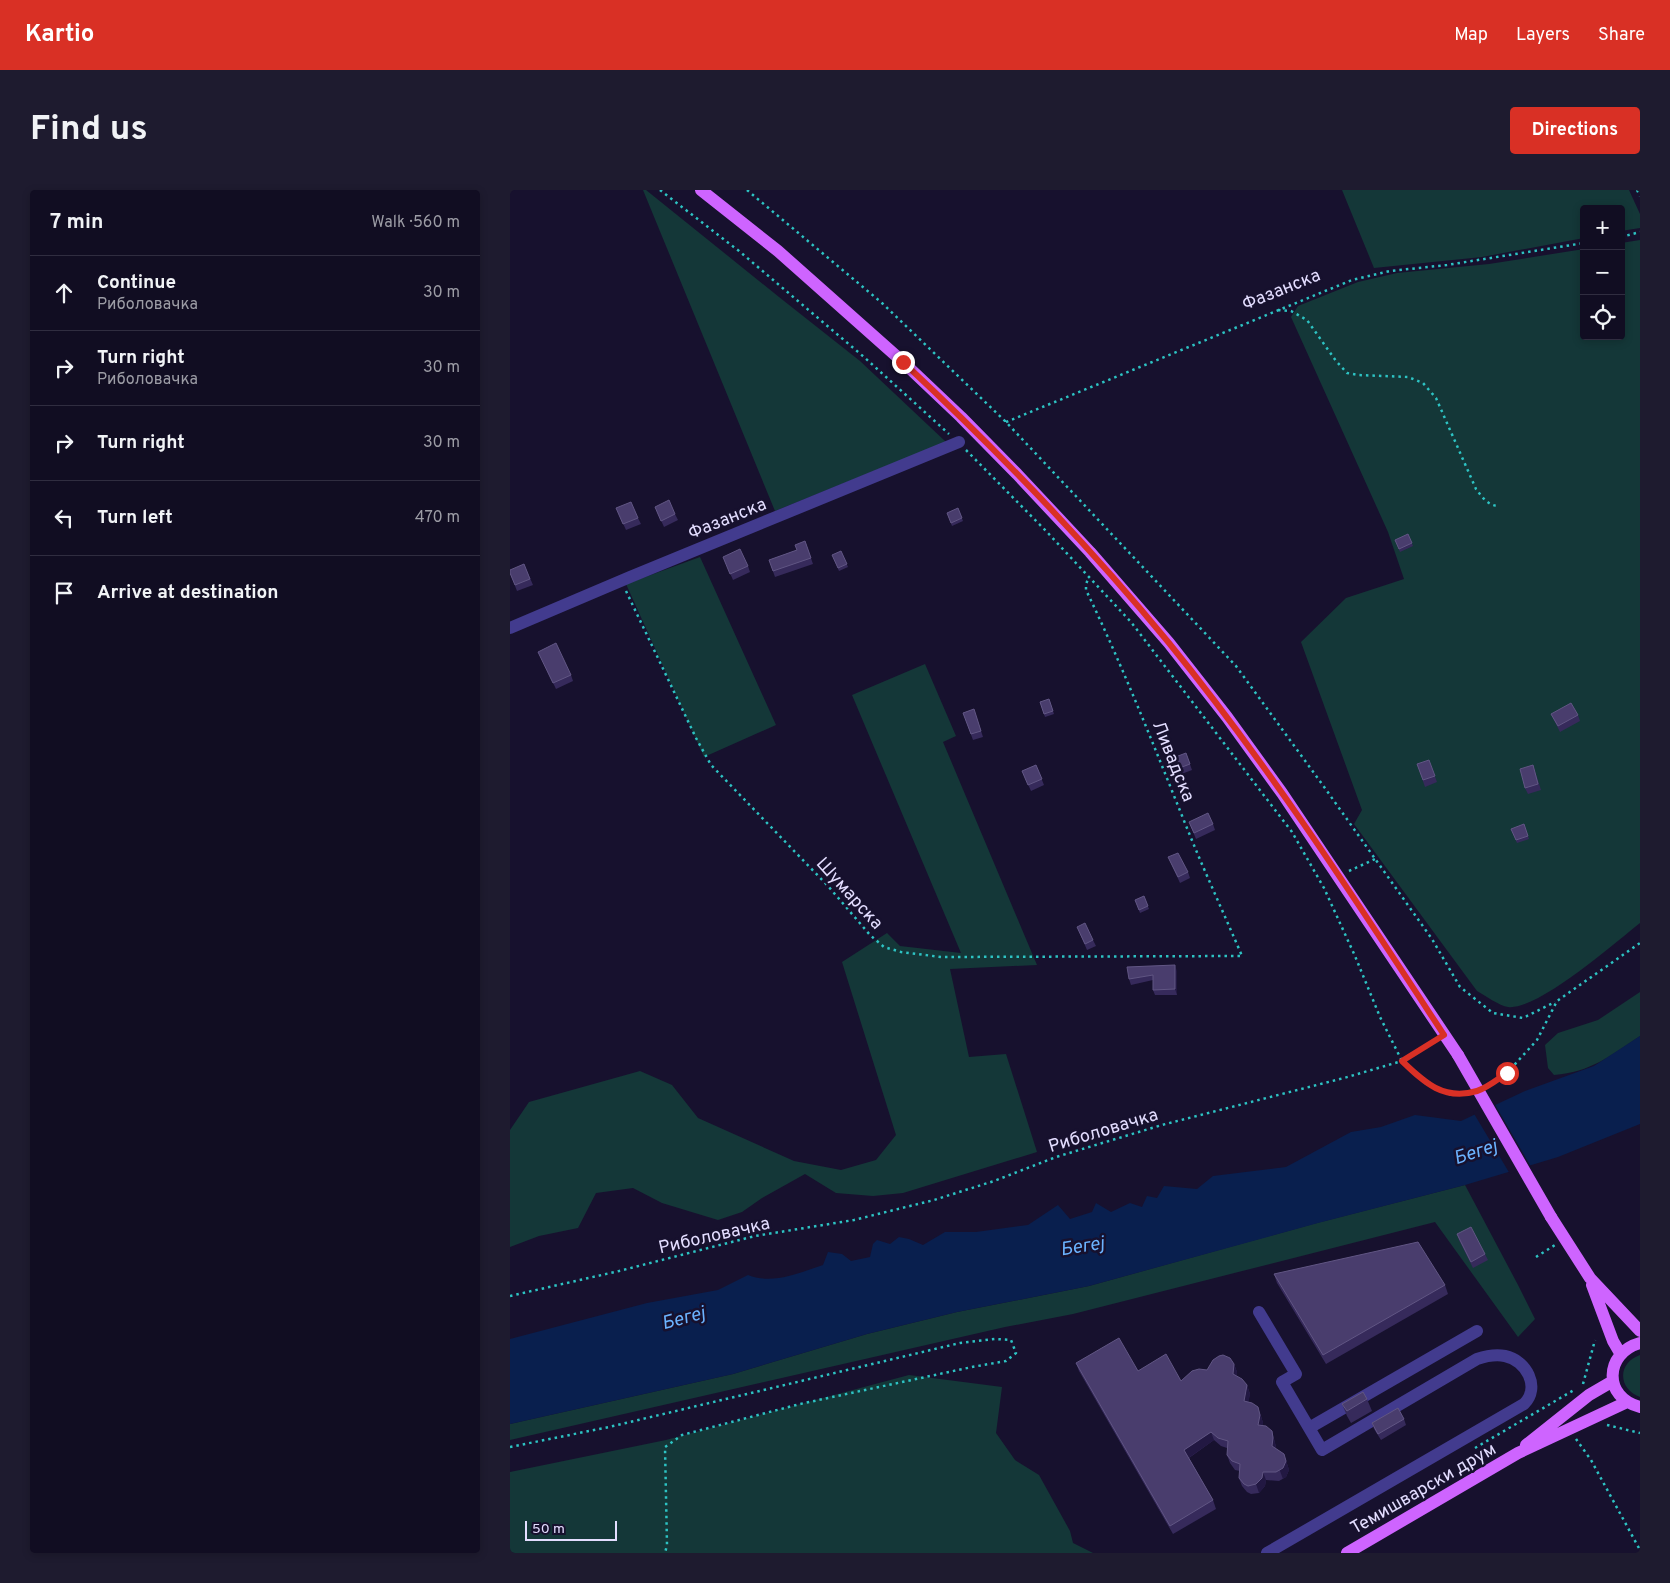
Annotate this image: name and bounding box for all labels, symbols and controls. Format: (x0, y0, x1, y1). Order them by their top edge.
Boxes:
text: Kartio (25, 20, 94, 50)
text: Map (1454, 24, 1488, 47)
text: Layers (1516, 24, 1570, 47)
text: Share (1598, 24, 1645, 47)
button: Directions (1510, 107, 1640, 154)
text: Find us (30, 108, 148, 152)
map controls (1580, 205, 1625, 340)
button: + (1580, 205, 1625, 250)
text: 7 min (50, 209, 103, 236)
text: Walk · 560 m (371, 213, 460, 233)
button: − (1580, 250, 1625, 295)
street label: Фазанска (1239, 264, 1324, 316)
text: Continue (97, 271, 176, 295)
icon: ahead (50, 279, 78, 307)
text: 30 m (423, 283, 460, 303)
text: Риболовачка (97, 295, 198, 315)
button: locate (1580, 295, 1625, 340)
text: Turn right (97, 346, 185, 370)
route end (892, 351, 915, 374)
icon: right (50, 354, 78, 382)
text: 30 m (423, 358, 460, 378)
text: Риболовачка (97, 370, 198, 390)
icon: right (50, 429, 78, 457)
text: Turn right (97, 431, 185, 455)
text: 30 m (423, 433, 460, 453)
street label: Фазанска (685, 493, 770, 545)
icon: left (50, 504, 78, 532)
text: Turn left (97, 506, 173, 530)
text: 470 m (415, 508, 460, 528)
icon: arrive (50, 579, 78, 607)
text: Arrive at destination (97, 581, 278, 605)
street label: Ливадска (1146, 718, 1199, 805)
street label: Шумарска (810, 853, 887, 935)
route start (1496, 1062, 1519, 1085)
street label: Риболовачка (1046, 1104, 1161, 1159)
water label: Бегеј (1451, 1134, 1502, 1171)
street label: Риболовачка (656, 1212, 772, 1260)
water label: Бегеј (1059, 1231, 1107, 1262)
water label: Бегеј (659, 1301, 709, 1336)
street label: Темишварски друм (1347, 1438, 1501, 1540)
scale bar (525, 1518, 618, 1541)
text: 50 m (532, 1521, 565, 1538)

